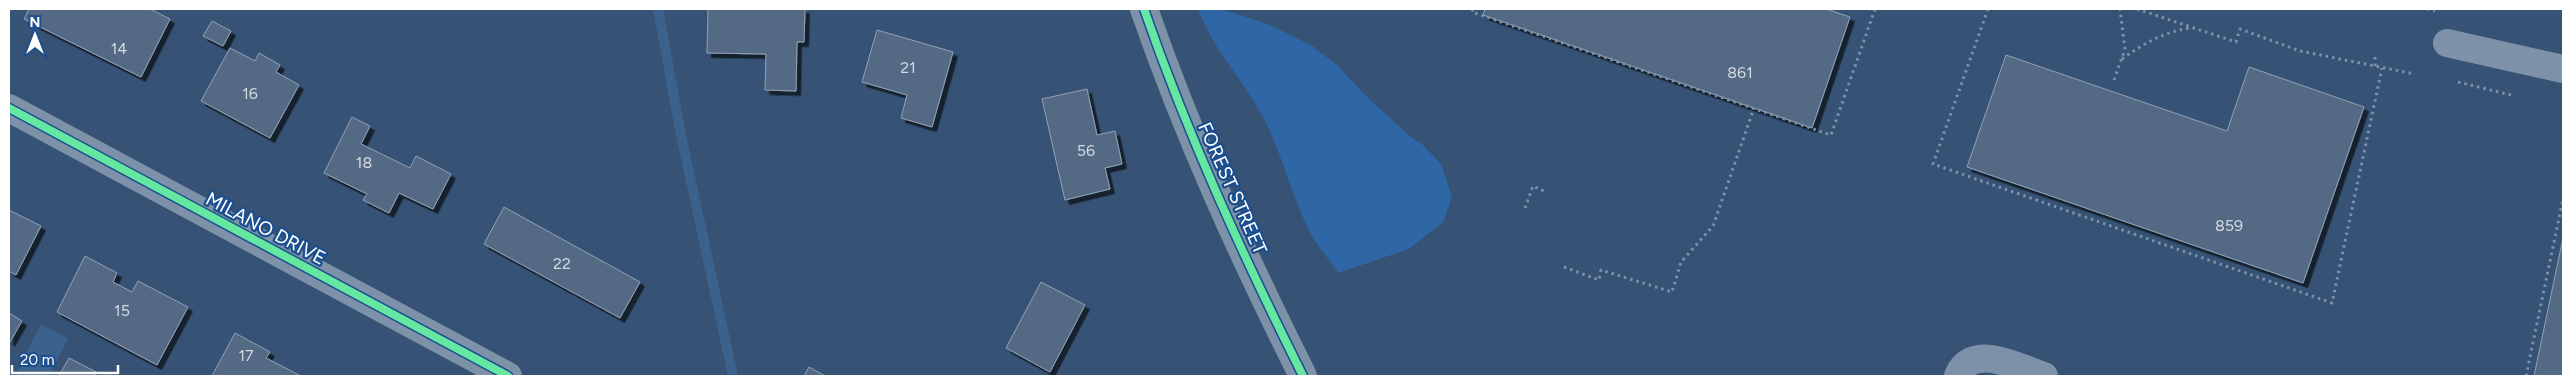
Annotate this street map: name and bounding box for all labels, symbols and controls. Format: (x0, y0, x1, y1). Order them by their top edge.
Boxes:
north arrow (10, 10, 60, 60)
text: N (30, 14, 40, 31)
house number: 14 (111, 39, 127, 58)
house number: 21 (900, 58, 916, 77)
house number: 861 (1727, 63, 1753, 82)
house number: 16 (242, 84, 258, 103)
street label: FOREST STREET (1193, 119, 1272, 258)
house number: 56 (1077, 141, 1095, 160)
house number: 18 (356, 153, 372, 172)
street label: MILANO DRIVE (202, 187, 330, 270)
house number: 859 (2215, 216, 2243, 235)
house number: 22 (553, 254, 571, 273)
house number: 15 (114, 301, 130, 320)
scale bar (12, 342, 119, 374)
house number: 17 (238, 346, 254, 365)
text: 20 m (20, 351, 54, 369)

